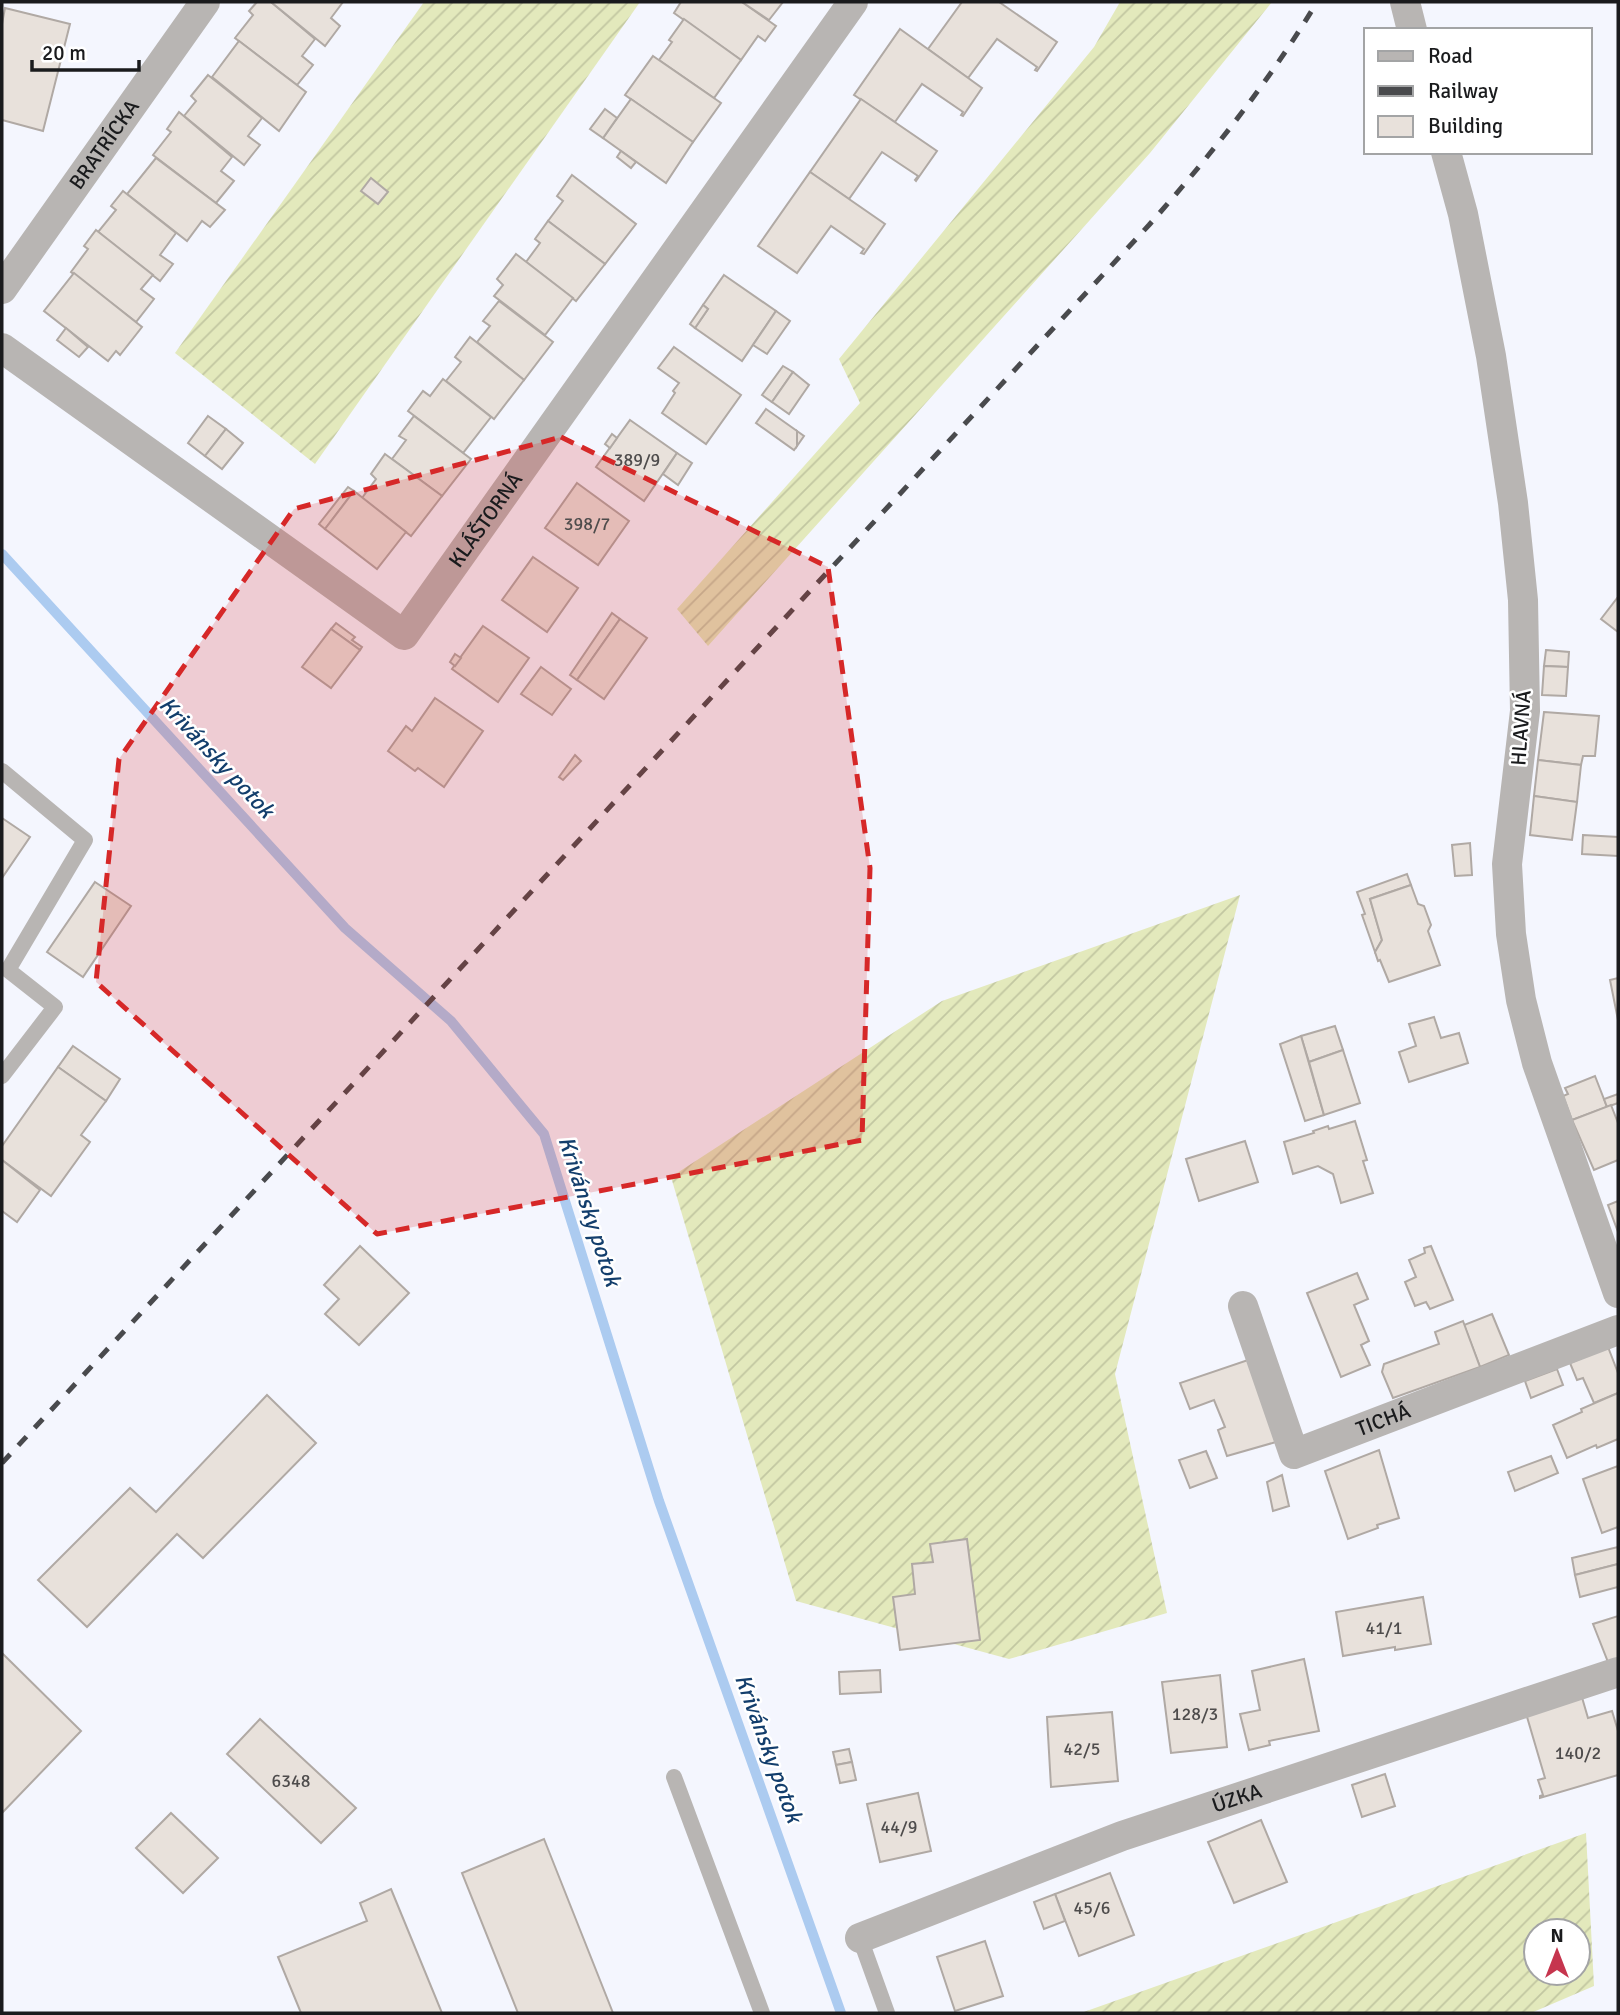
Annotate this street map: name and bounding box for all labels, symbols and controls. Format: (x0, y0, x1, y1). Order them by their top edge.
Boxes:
scale bar (32, 28, 138, 72)
legend (1364, 28, 1592, 154)
text: 20 m (42, 40, 86, 66)
text: Road (1428, 43, 1473, 69)
text: Railway (1428, 78, 1498, 104)
street label: BRATRÍCKA (64, 94, 145, 195)
text: Building (1428, 113, 1503, 139)
house number: 389/9 (614, 449, 660, 471)
street label: KLÁŠTORNÁ (443, 467, 528, 573)
house number: 398/7 (564, 513, 610, 535)
street label: HLAVNÁ (1505, 689, 1537, 767)
water label: Krivánsky potok (153, 690, 282, 826)
water label: Krivánsky potok (552, 1133, 628, 1292)
street label: TICHÁ (1352, 1398, 1414, 1442)
house number: 41/1 (1366, 1617, 1402, 1639)
water label: Krivánsky potok (728, 1670, 810, 1829)
house number: 128/3 (1172, 1703, 1218, 1725)
house number: 42/5 (1064, 1738, 1100, 1760)
house number: 140/2 (1555, 1742, 1601, 1764)
house number: 6348 (272, 1770, 310, 1792)
street label: ÚZKA (1208, 1778, 1265, 1818)
house number: 44/9 (881, 1816, 917, 1838)
house number: 45/6 (1074, 1897, 1110, 1919)
north arrow (1522, 1917, 1592, 1987)
text: N (1550, 1924, 1564, 1948)

